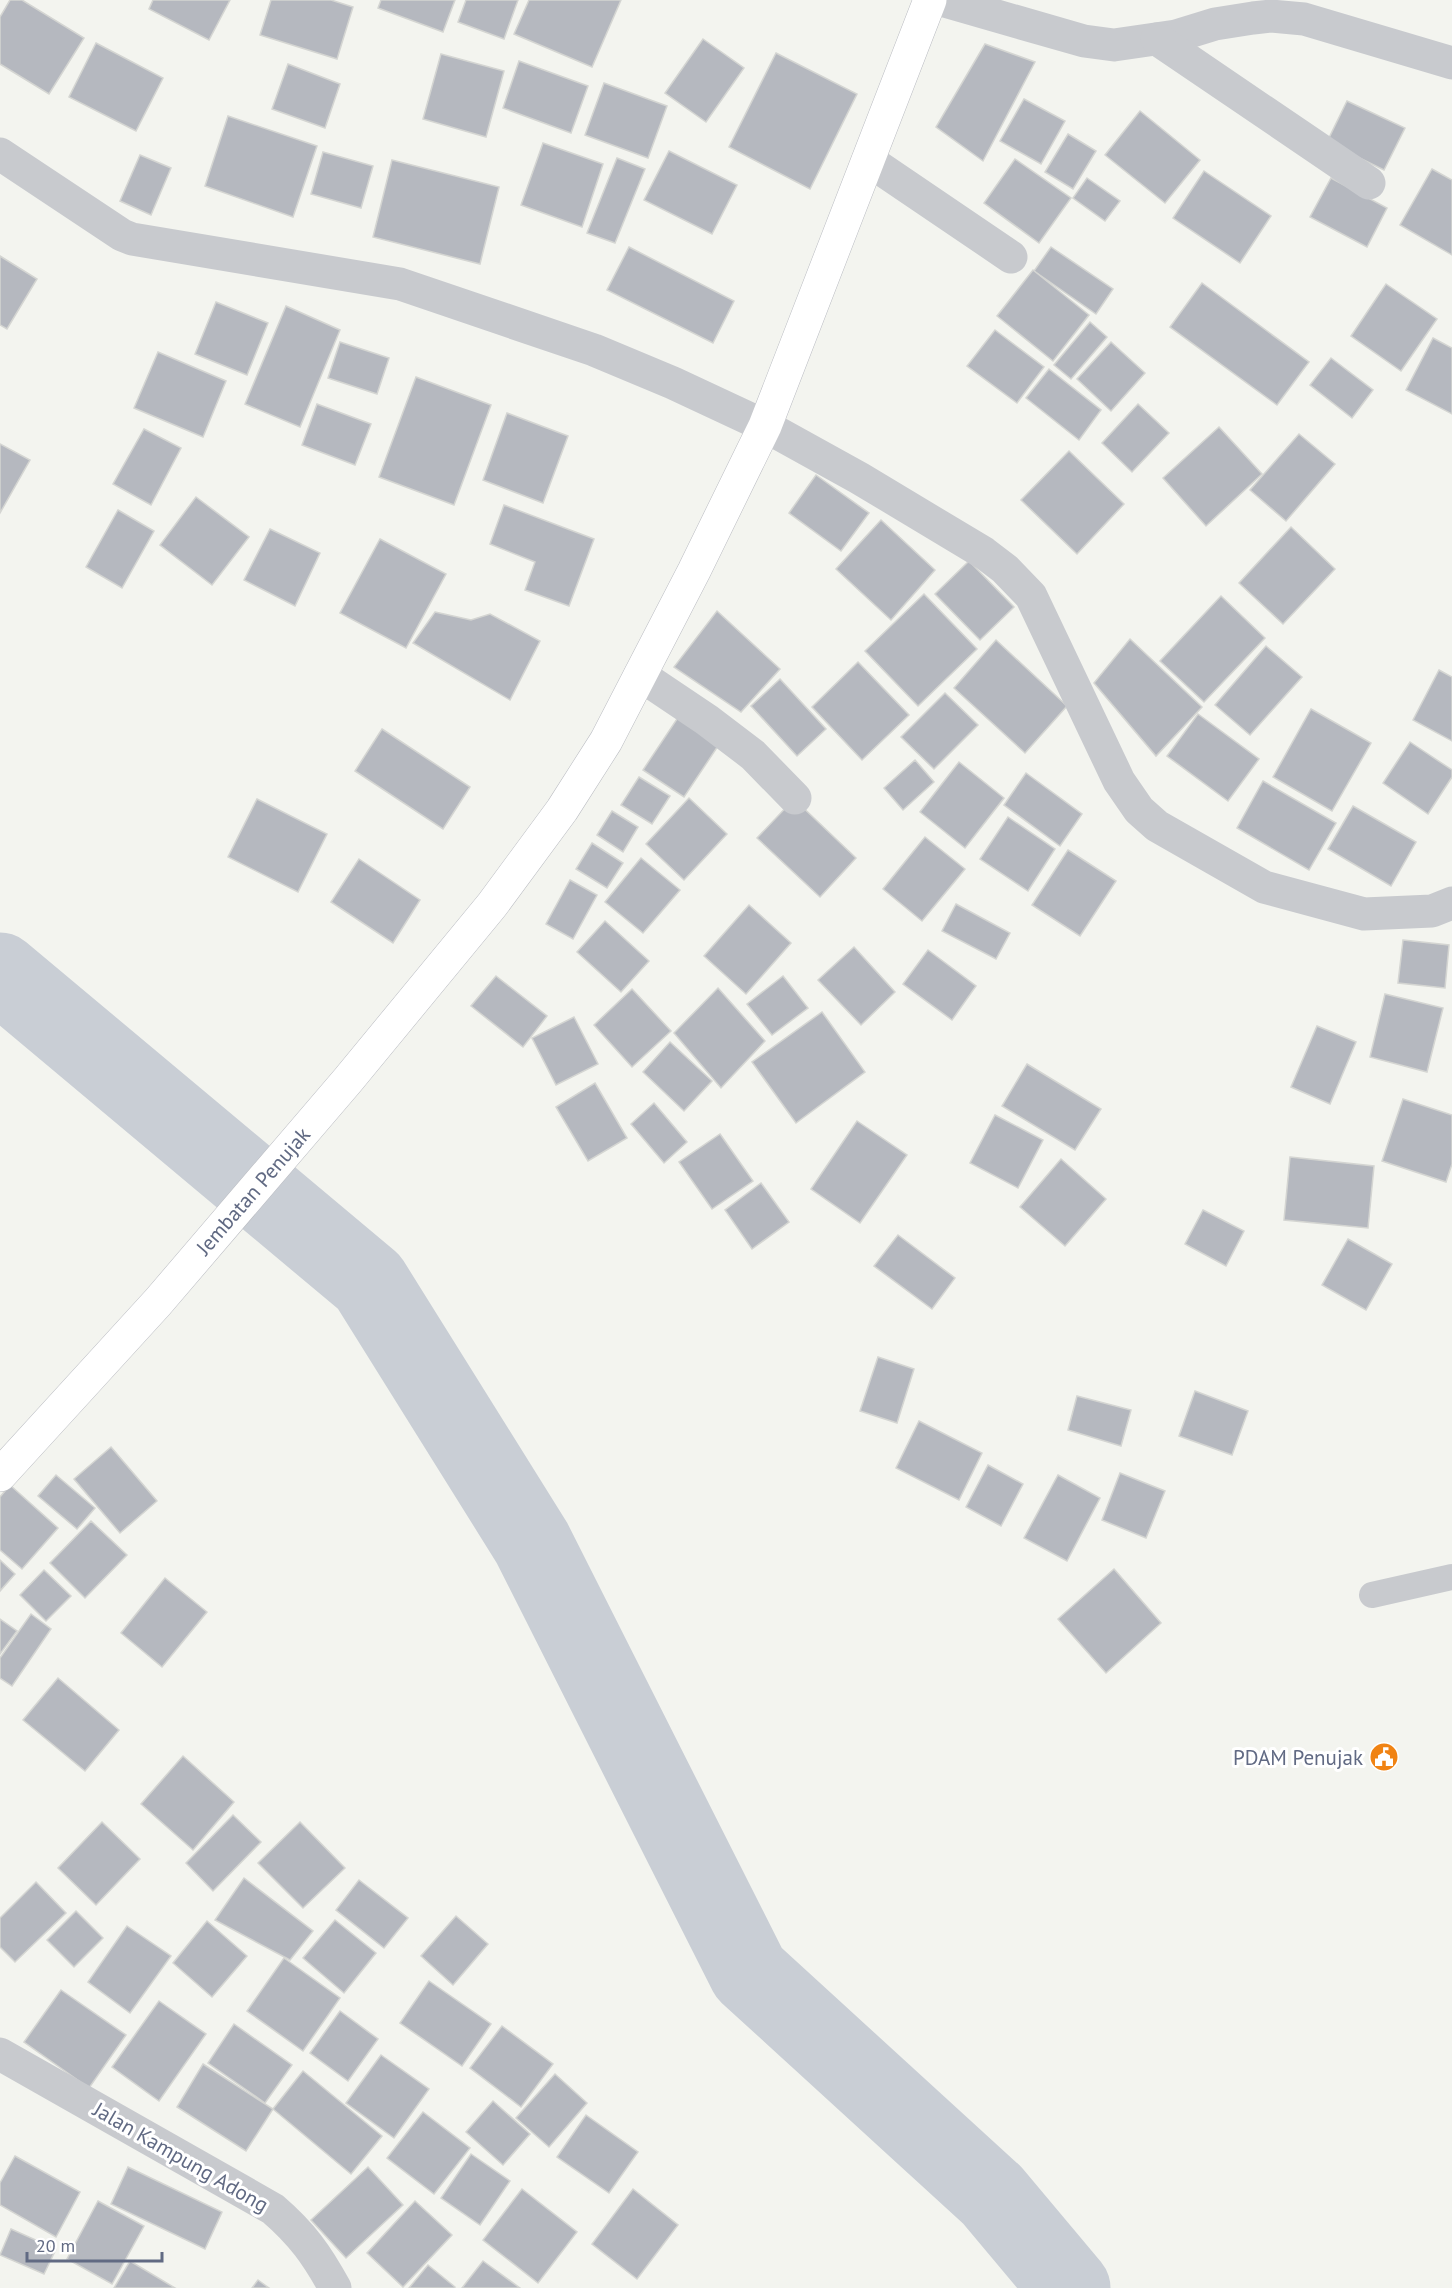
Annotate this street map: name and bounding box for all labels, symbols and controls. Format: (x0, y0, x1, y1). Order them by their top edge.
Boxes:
street label: Jembatan Penujak (189, 1121, 316, 1261)
public building icon: PDAM Penujak (1368, 1741, 1400, 1773)
place label: PDAM Penujak (1233, 1744, 1363, 1771)
street label: Jalan Kampung Adong (88, 2095, 273, 2218)
scale bar (27, 2225, 162, 2263)
text: 20 m (36, 2234, 75, 2257)

